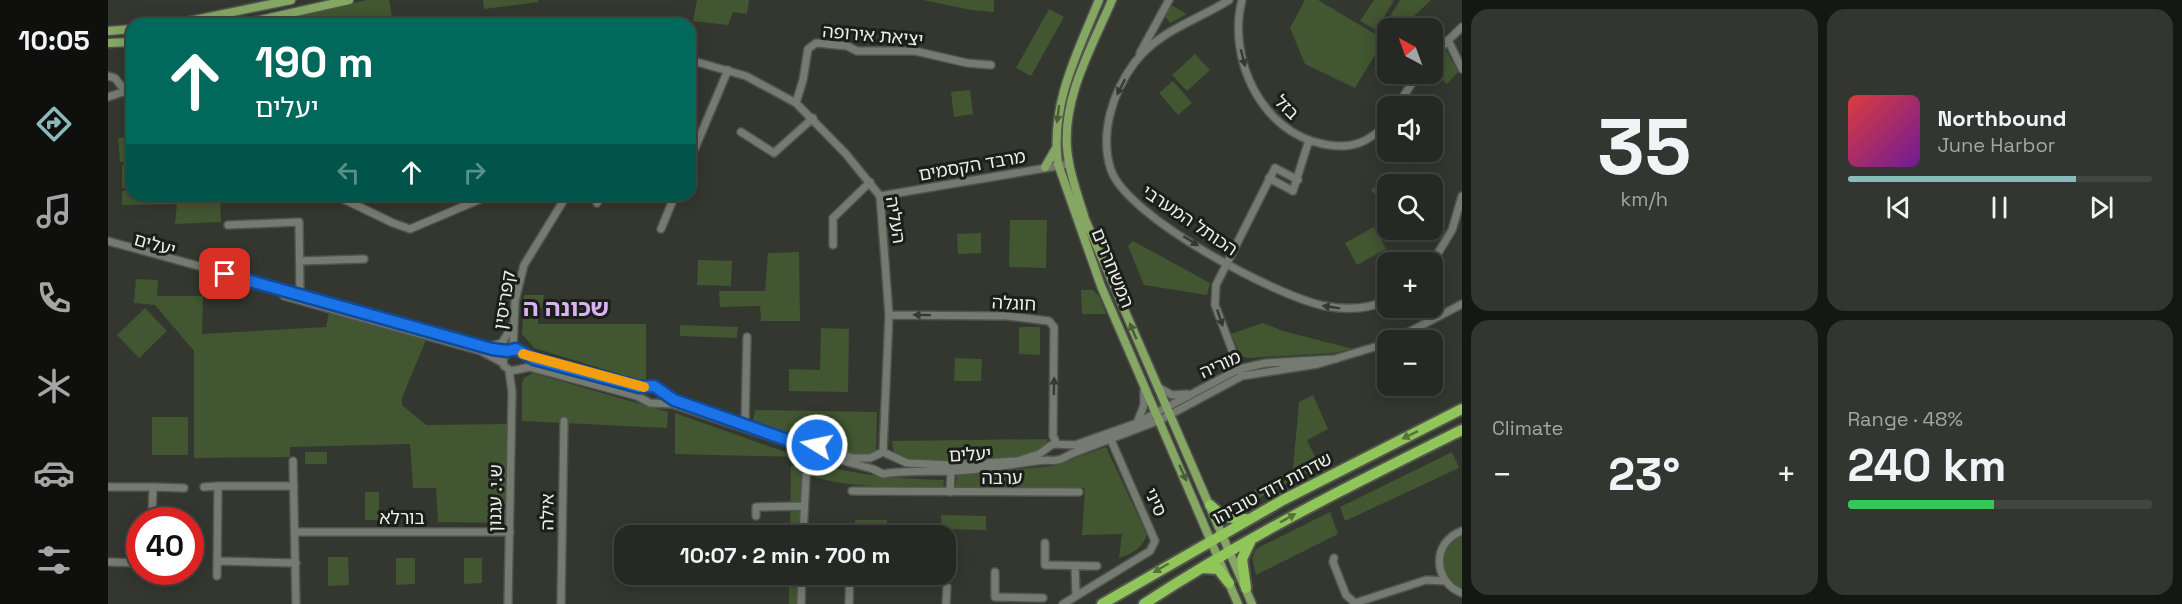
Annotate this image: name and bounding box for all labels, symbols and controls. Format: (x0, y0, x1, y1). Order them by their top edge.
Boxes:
north arrow (1377, 18, 1443, 84)
map controls (1377, 18, 1443, 396)
street label: יציאת אירופה (822, 19, 924, 51)
text: 10:05 (18, 23, 90, 58)
text: 190 m (255, 36, 374, 89)
icon: ahead (156, 42, 234, 120)
one-way arrow (1238, 49, 1248, 67)
one-way arrow (1116, 79, 1126, 96)
text: יעלים (255, 90, 319, 125)
street label: בזל (1270, 90, 1304, 124)
button: sound (1377, 96, 1443, 162)
text: 35 (1597, 97, 1691, 197)
icon: directions (33, 103, 75, 145)
one-way arrow (1053, 104, 1063, 123)
text: Northbound (1938, 104, 2067, 132)
text: June Harbor (1938, 132, 2055, 158)
street label: מרבד הקסמים (917, 144, 1027, 186)
icon: left (332, 156, 365, 189)
icon: ahead (395, 156, 428, 189)
icon: right (458, 156, 491, 189)
button: search (1377, 174, 1443, 240)
street label: הכותל המערבי (1138, 180, 1242, 260)
text: km/h (1620, 186, 1668, 212)
icon: music (33, 190, 75, 232)
icon: previous (1882, 191, 1915, 224)
icon: pause (1983, 191, 2016, 224)
icon: next (2085, 191, 2118, 224)
street label: העליה (881, 195, 911, 245)
street label: המשחררים (1087, 225, 1139, 311)
street label: יעלים (131, 227, 179, 261)
one-way arrow (1183, 236, 1199, 247)
pin (199, 248, 250, 299)
button: + (1377, 252, 1443, 318)
icon: arrive (208, 257, 241, 290)
street label: קפריסין (488, 269, 520, 331)
icon: phone (33, 277, 75, 319)
street label: חוגלה (991, 290, 1037, 316)
district label: שכונה ה (523, 292, 609, 323)
one-way arrow (1321, 302, 1340, 311)
one-way arrow (1215, 309, 1225, 327)
one-way arrow (912, 310, 931, 320)
one-way arrow (1128, 321, 1138, 339)
button: − (1377, 330, 1443, 396)
street label: מוריה (1196, 345, 1244, 383)
icon: climate (33, 365, 75, 407)
one-way arrow (1049, 376, 1059, 395)
text: Range · 48% (1848, 406, 1963, 432)
position arrow (785, 413, 849, 477)
text: Climate (1492, 415, 1563, 441)
one-way arrow (1401, 431, 1418, 440)
text: 240 km (1848, 437, 2007, 494)
street label: יעלים (948, 441, 992, 467)
text: 23° (1608, 446, 1680, 503)
street label: שדרות דוד טוביהו (1208, 447, 1336, 529)
icon: car (33, 452, 75, 494)
text: − (1492, 454, 1512, 496)
text: + (1776, 454, 1796, 496)
street label: ש.י. עגנון (483, 464, 507, 532)
one-way arrow (1178, 465, 1188, 483)
street label: ערבה (982, 466, 1022, 489)
street label: סיני (1139, 484, 1173, 520)
street label: אילה (535, 493, 559, 531)
street label: בורלא (379, 506, 425, 529)
speed limit sign: 40 (126, 507, 204, 585)
one-way arrow (1280, 513, 1297, 523)
icon: filters (33, 539, 75, 581)
text: 10:07 · 2 min · 700 m (680, 541, 890, 569)
one-way arrow (1152, 563, 1169, 573)

